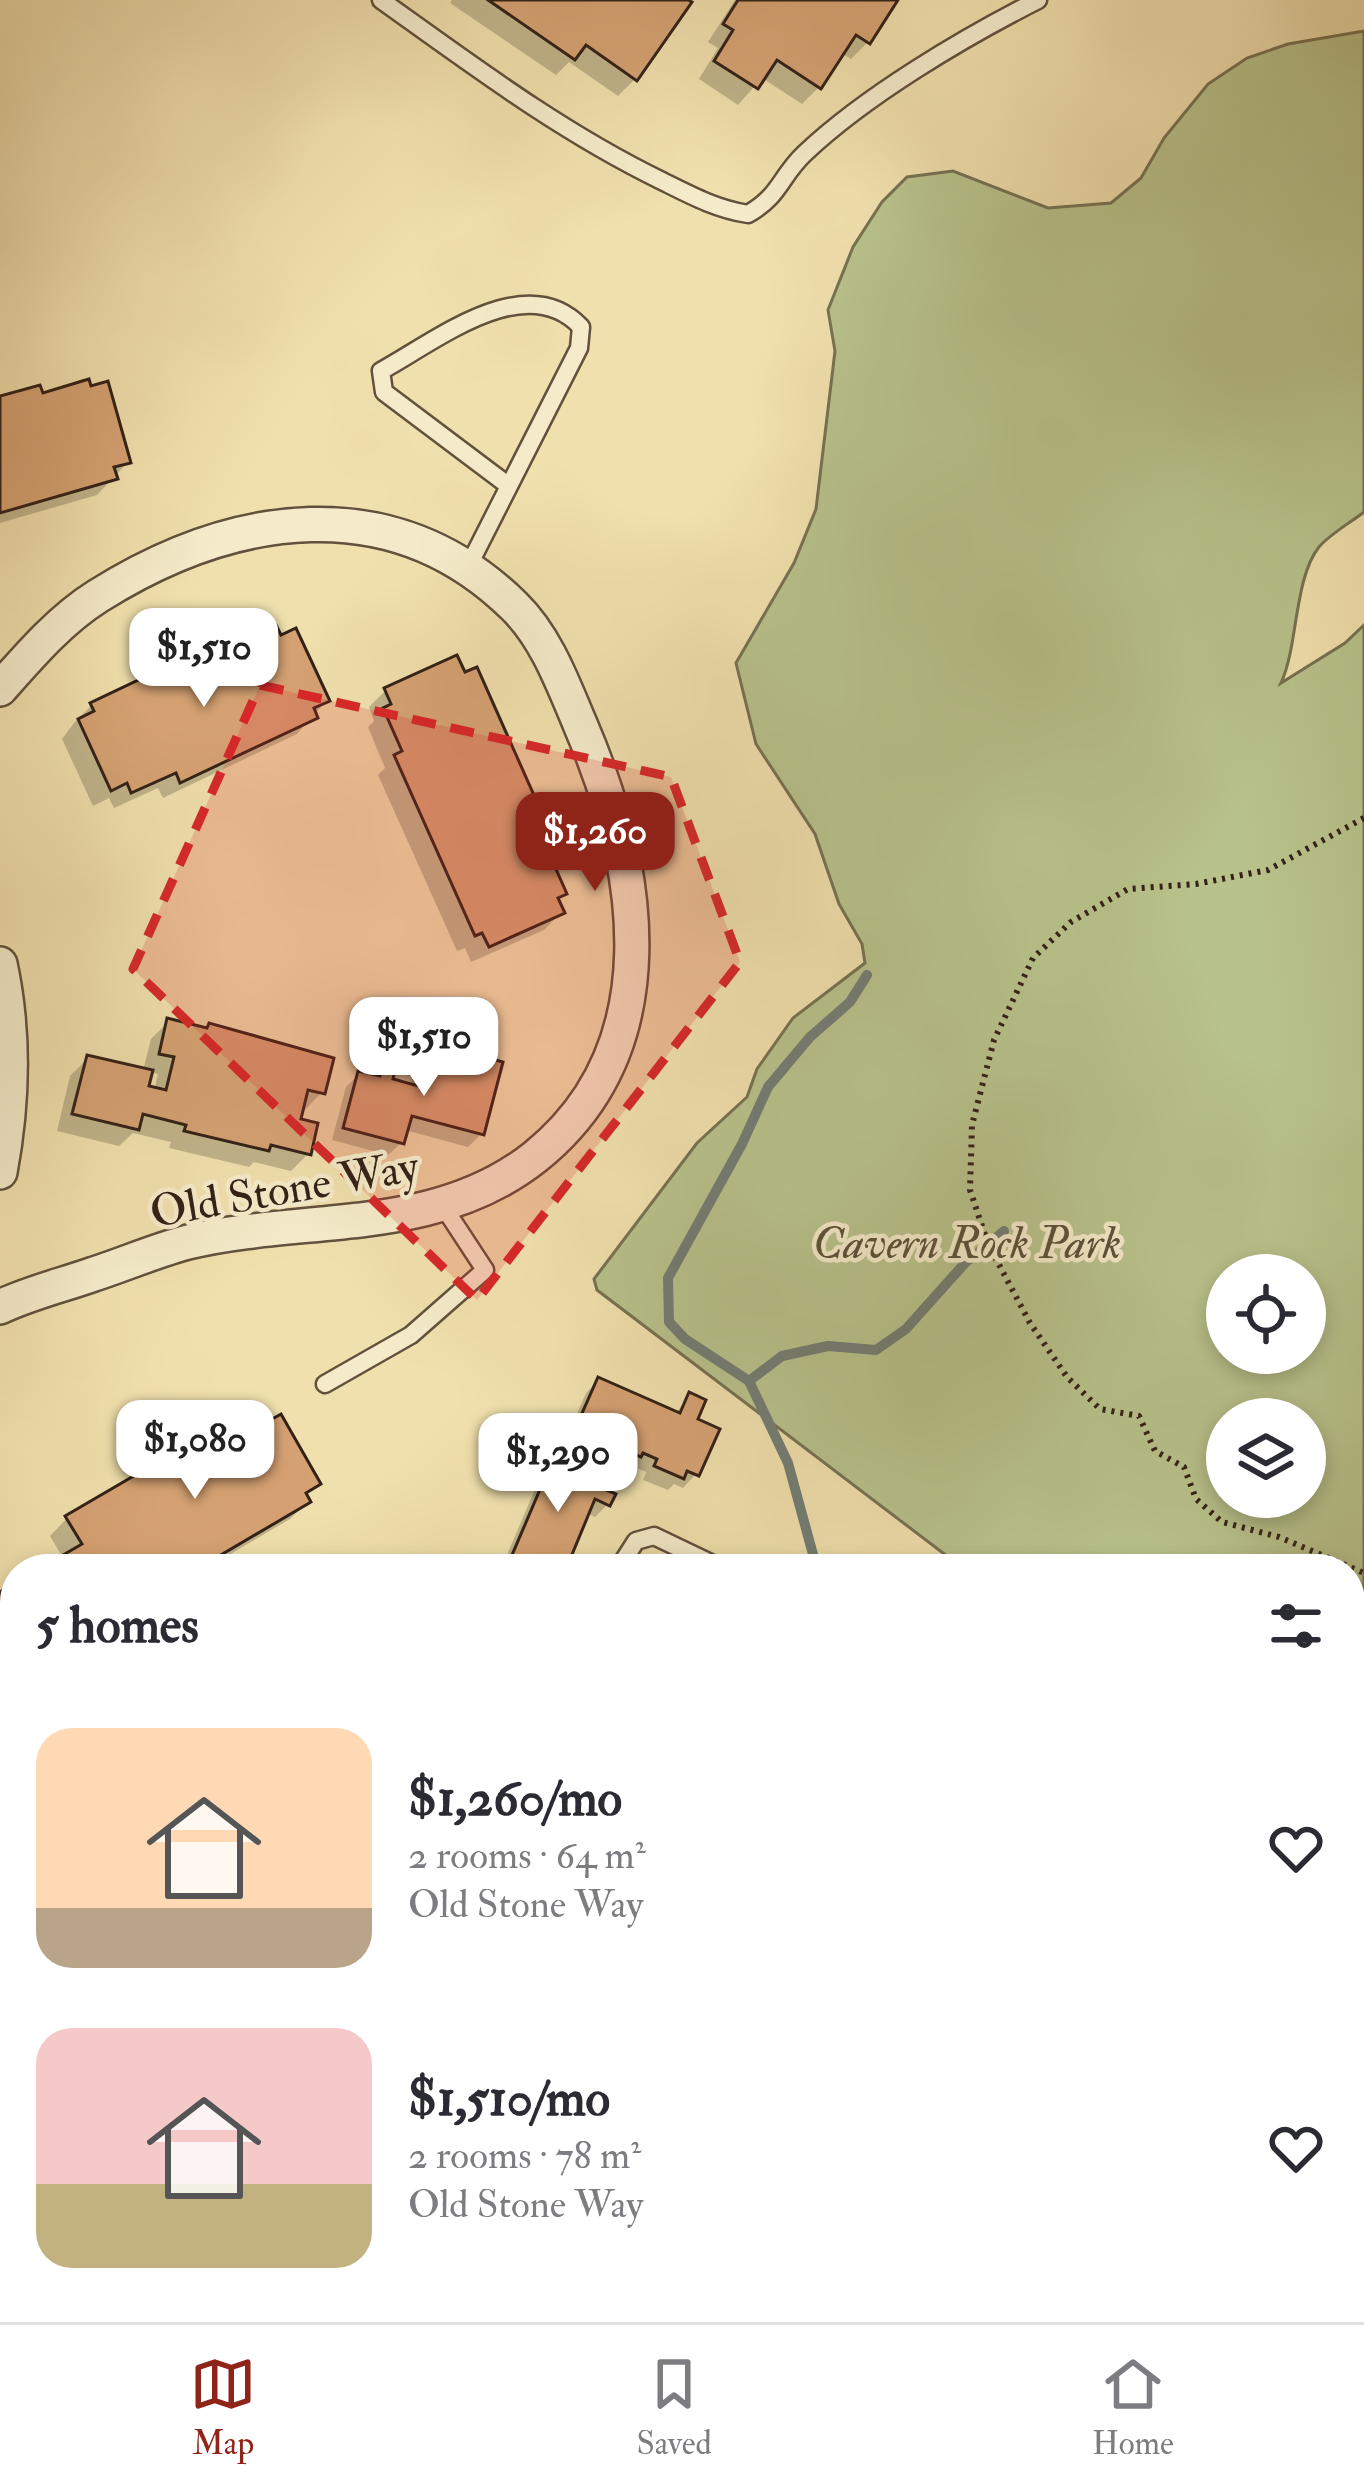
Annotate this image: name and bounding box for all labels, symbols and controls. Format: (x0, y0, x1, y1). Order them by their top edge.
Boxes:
pin: $1,510 (106, 608, 302, 710)
text: $1,510 (156, 622, 252, 671)
pin: $1,260 (497, 792, 693, 894)
text: $1,260 (543, 806, 647, 855)
pin: $1,510 (326, 997, 522, 1099)
text: $1,510 (376, 1011, 472, 1060)
street label: Old Stone Way (146, 1139, 424, 1241)
park label: Cavern Rock Park (813, 1216, 1121, 1272)
map controls (1206, 1254, 1326, 1518)
button: locate (1206, 1254, 1326, 1374)
button: layers (1206, 1398, 1326, 1518)
pin: $1,080 (97, 1400, 293, 1502)
pin: $1,290 (460, 1413, 656, 1515)
text: $1,080 (143, 1414, 247, 1463)
text: $1,290 (505, 1427, 611, 1476)
icon: filters (1263, 1593, 1329, 1659)
text: 5 homes (36, 1594, 199, 1658)
text: $1,260/mo (408, 1767, 622, 1831)
icon: home (132, 1776, 276, 1920)
icon: heart (1263, 1815, 1329, 1881)
text: 2 rooms · 64 m² (408, 1831, 646, 1880)
text: Old Stone Way (408, 1880, 643, 1929)
text: $1,510/mo (408, 2067, 610, 2131)
icon: home (132, 2076, 276, 2220)
icon: heart (1263, 2115, 1329, 2181)
text: 2 rooms · 78 m² (408, 2131, 641, 2180)
text: Old Stone Way (408, 2180, 643, 2229)
tab: Map (190, 2351, 256, 2464)
tab: Saved (636, 2351, 712, 2464)
tab: Home (1092, 2351, 1174, 2464)

